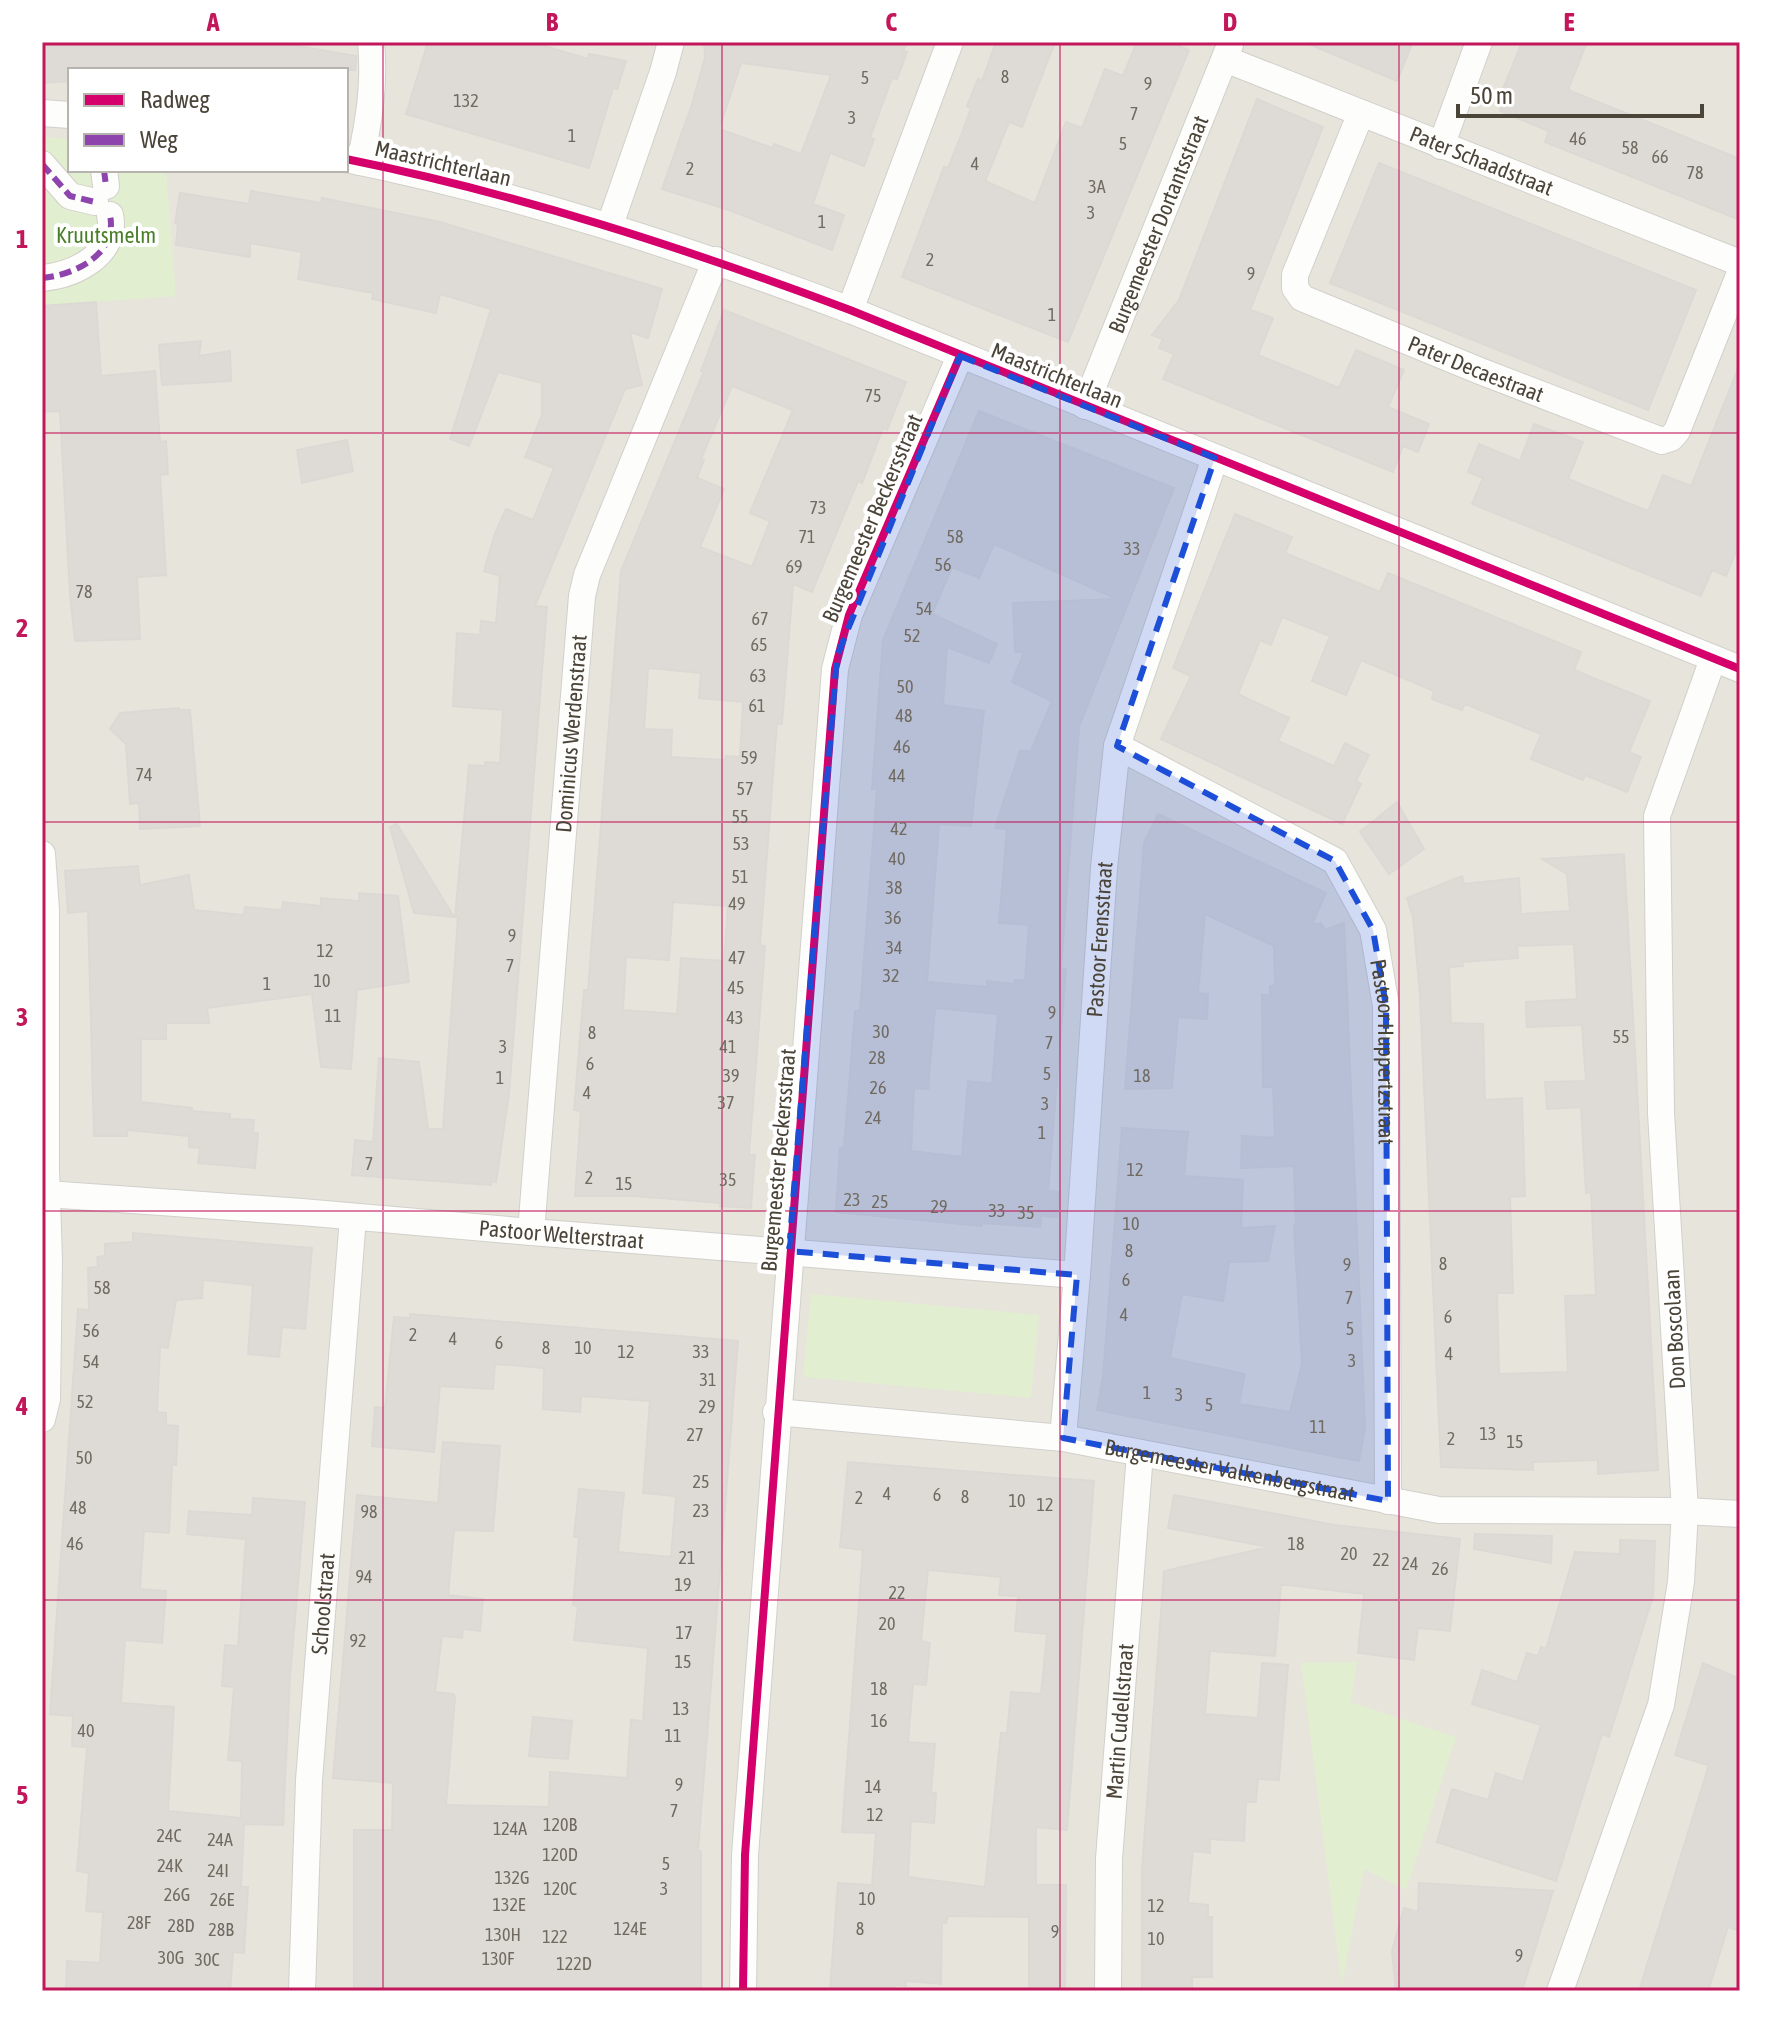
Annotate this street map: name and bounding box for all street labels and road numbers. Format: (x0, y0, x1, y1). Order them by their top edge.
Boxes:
street label: Burgemeester Dortantsstraat (1103, 111, 1213, 337)
street label: Pater Schaadstraat (1406, 121, 1557, 201)
street label: Maastrichterlaan (372, 135, 514, 191)
street label: Pater Decaestraat (1404, 330, 1548, 407)
street label: Maastrichterlaan (988, 337, 1126, 413)
street label: Burgemeester Beckersstraat (816, 410, 928, 626)
street label: Dominicus Werdenstraat (550, 633, 592, 834)
street label: Pastoor Erensstraat (1081, 860, 1118, 1018)
street label: Pastoor Huppertzstraat (1365, 957, 1400, 1145)
street label: Burgemeester Beckersstraat (755, 1047, 801, 1273)
street label: Pastoor Welterstraat (478, 1215, 645, 1254)
street label: Don Boscolaan (1658, 1268, 1690, 1390)
street label: Burgemeester Valkenbergstraat (1103, 1433, 1357, 1507)
street label: Schoolstraat (306, 1552, 340, 1655)
street label: Martin Cudellstraat (1101, 1643, 1138, 1800)

